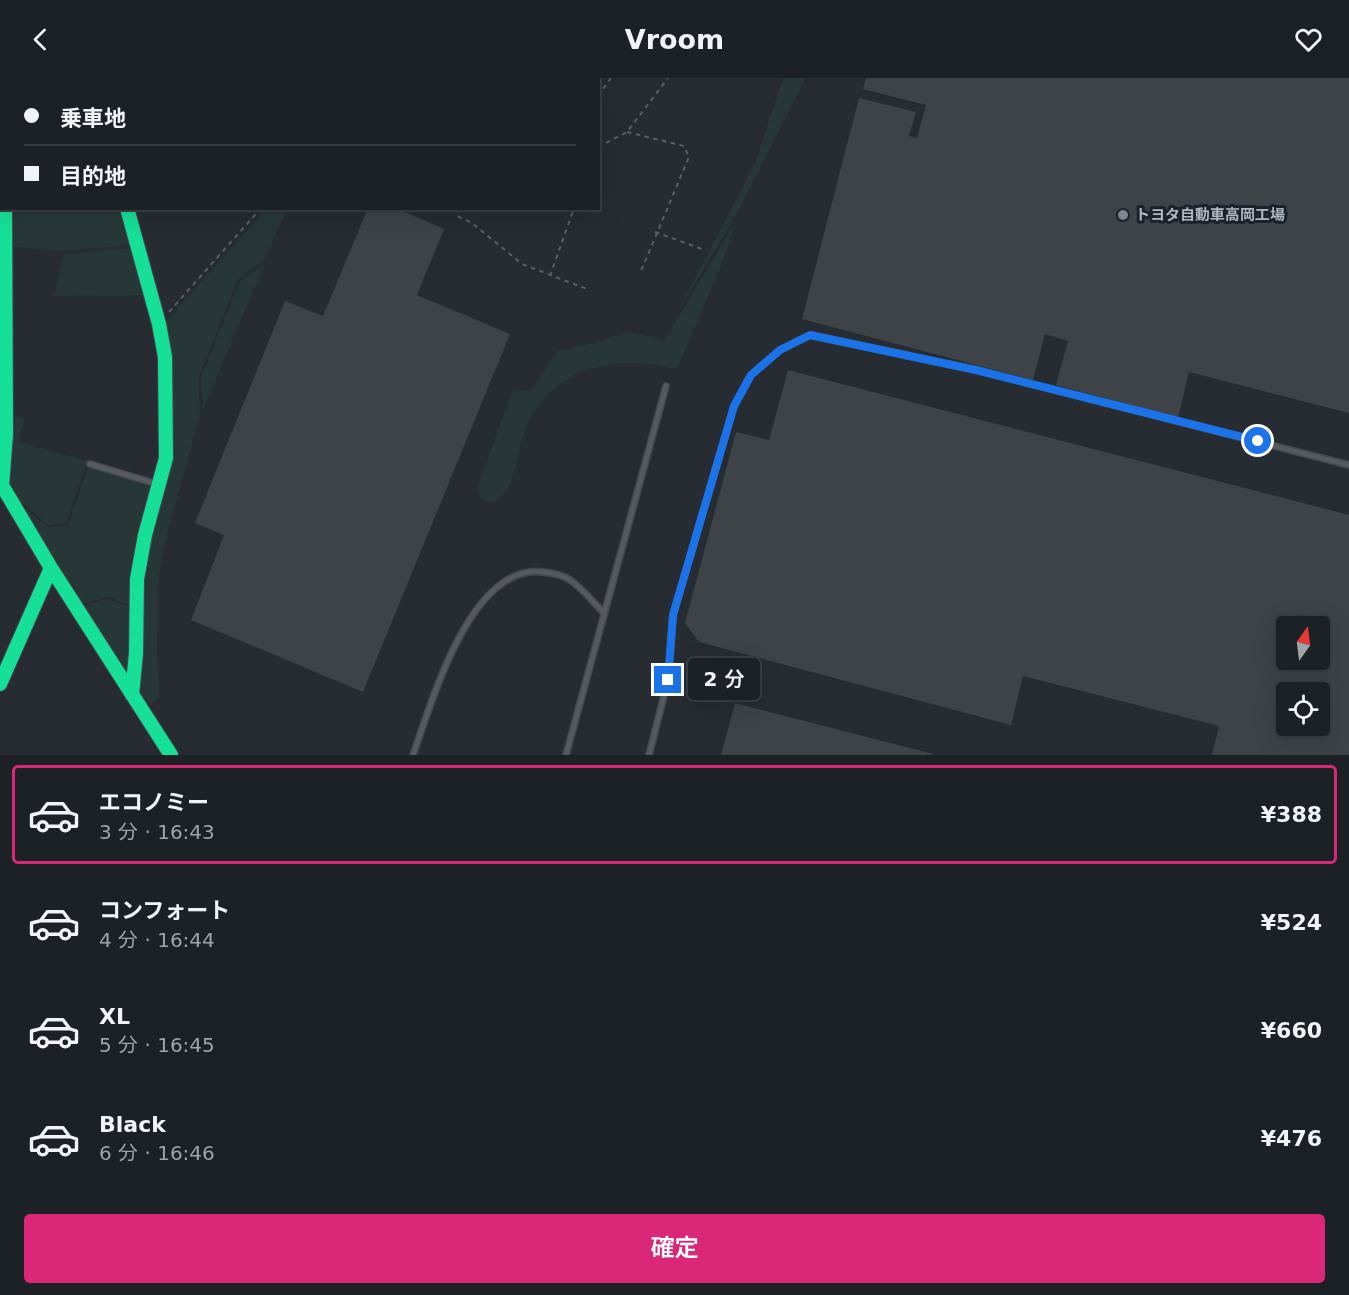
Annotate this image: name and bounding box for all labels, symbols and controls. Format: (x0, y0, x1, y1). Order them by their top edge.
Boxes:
icon: back (24, 23, 57, 56)
icon: heart (1292, 23, 1325, 56)
text: Vroom (625, 24, 724, 55)
text: 乗車地 (60, 106, 126, 131)
text: 目的地 (60, 164, 126, 189)
place label: トヨタ自動車高岡工場 (1135, 206, 1285, 224)
marker: トヨタ自動車高岡工場 (1116, 208, 1130, 222)
route start (1244, 427, 1271, 454)
north arrow (1276, 616, 1330, 670)
map controls (1276, 616, 1330, 736)
callout: 2 分 (689, 659, 761, 701)
route end (654, 666, 681, 693)
text: 2 分 (704, 667, 744, 691)
button: locate (1276, 682, 1330, 736)
icon: car (27, 788, 81, 842)
text: エコノミー (99, 790, 209, 815)
text: ¥388 (1261, 802, 1322, 827)
text: 3 分 · 16:43 (99, 820, 215, 844)
icon: car (27, 896, 81, 950)
text: コンフォート (99, 898, 230, 923)
text: ¥524 (1261, 910, 1322, 935)
text: 4 分 · 16:44 (99, 928, 215, 952)
icon: car (27, 1004, 81, 1058)
text: XL (99, 1004, 130, 1029)
text: ¥660 (1261, 1018, 1322, 1043)
text: 5 分 · 16:45 (99, 1033, 215, 1057)
icon: car (27, 1112, 81, 1166)
text: Black (99, 1112, 166, 1137)
text: ¥476 (1261, 1126, 1322, 1151)
text: 6 分 · 16:46 (99, 1141, 215, 1165)
button: 確定 (24, 1214, 1325, 1283)

